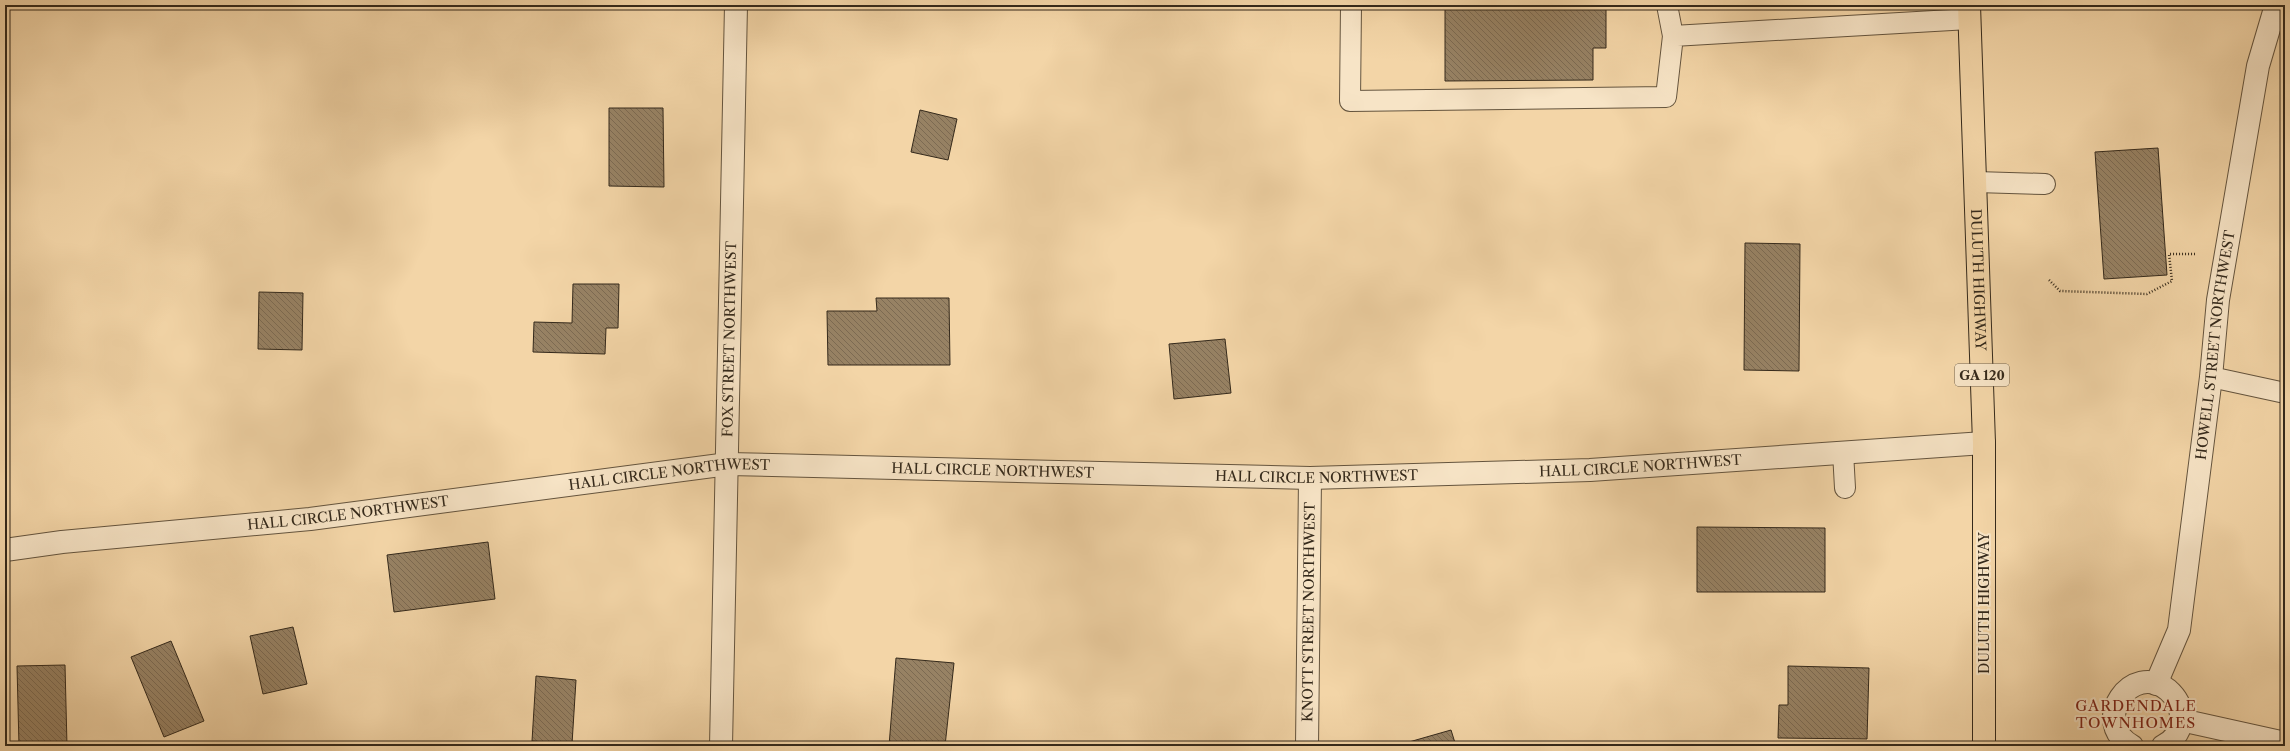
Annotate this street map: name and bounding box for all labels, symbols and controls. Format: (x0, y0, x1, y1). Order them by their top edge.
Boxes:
street label: DULUTH HIGHWAY (1967, 209, 1990, 352)
street label: HOWELL STREET NORTHWEST (2192, 228, 2239, 461)
street label: FOX STREET NORTHWEST (718, 240, 740, 437)
road number: GA 120 (1955, 364, 2009, 386)
street label: HALL CIRCLE NORTHWEST (1539, 451, 1743, 480)
street label: HALL CIRCLE NORTHWEST (568, 455, 771, 494)
street label: HALL CIRCLE NORTHWEST (891, 459, 1095, 482)
street label: HALL CIRCLE NORTHWEST (1215, 466, 1419, 487)
street label: HALL CIRCLE NORTHWEST (246, 492, 450, 534)
street label: KNOTT STREET NORTHWEST (1298, 501, 1319, 722)
street label: DULUTH HIGHWAY (1975, 531, 1993, 674)
district label: GARDENDALE TOWNHOMES (2075, 696, 2197, 732)

